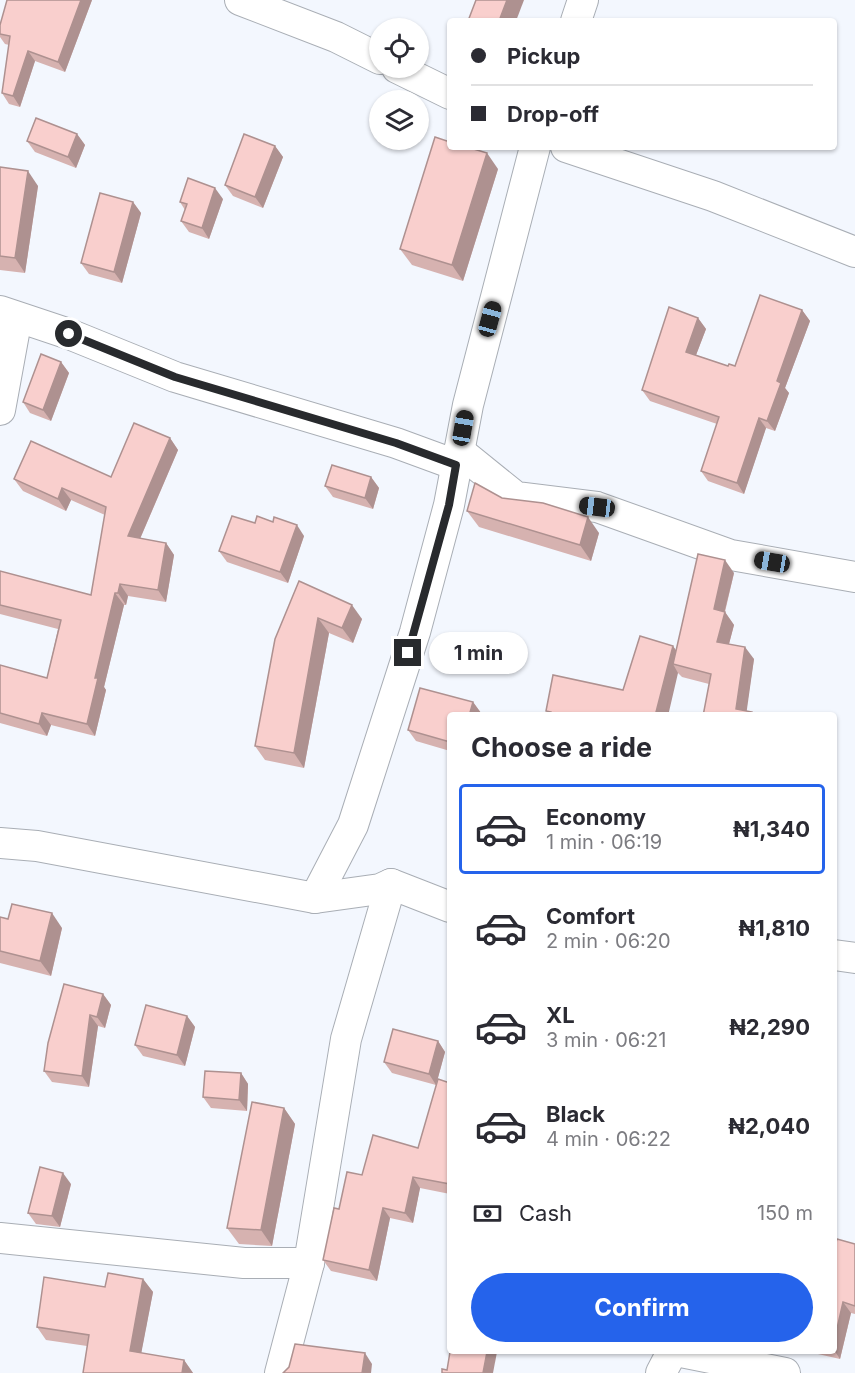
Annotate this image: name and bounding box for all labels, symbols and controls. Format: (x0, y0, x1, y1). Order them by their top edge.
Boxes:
map controls (369, 18, 429, 150)
button: locate (369, 18, 429, 78)
text: Pickup (507, 43, 581, 69)
button: layers (369, 90, 429, 150)
text: Drop-off (507, 101, 599, 127)
car (477, 299, 503, 339)
route start (55, 320, 82, 347)
car (451, 409, 475, 447)
car (578, 496, 616, 518)
car (753, 550, 791, 574)
callout: 1 min (429, 632, 528, 674)
route end (394, 639, 421, 666)
text: 1 min (454, 641, 503, 665)
text: Choose a ride (471, 731, 652, 764)
icon: car (474, 802, 528, 856)
text: Economy (546, 804, 646, 830)
text: ₦1,340 (733, 816, 810, 842)
text: 1 min · 06:19 (546, 830, 662, 854)
icon: car (474, 901, 528, 955)
text: Comfort (546, 903, 635, 929)
text: ₦1,810 (738, 915, 810, 941)
text: 2 min · 06:20 (546, 929, 671, 953)
icon: car (474, 1000, 528, 1054)
text: XL (546, 1002, 575, 1028)
text: ₦2,290 (729, 1014, 810, 1040)
text: 3 min · 06:21 (546, 1028, 666, 1052)
icon: car (474, 1099, 528, 1153)
text: Black (546, 1101, 605, 1127)
text: ₦2,040 (728, 1113, 810, 1139)
text: 4 min · 06:22 (546, 1127, 671, 1151)
icon: cash (471, 1197, 504, 1230)
text: Cash (519, 1200, 572, 1226)
text: 150 m (757, 1201, 813, 1225)
button: Confirm (471, 1273, 813, 1342)

